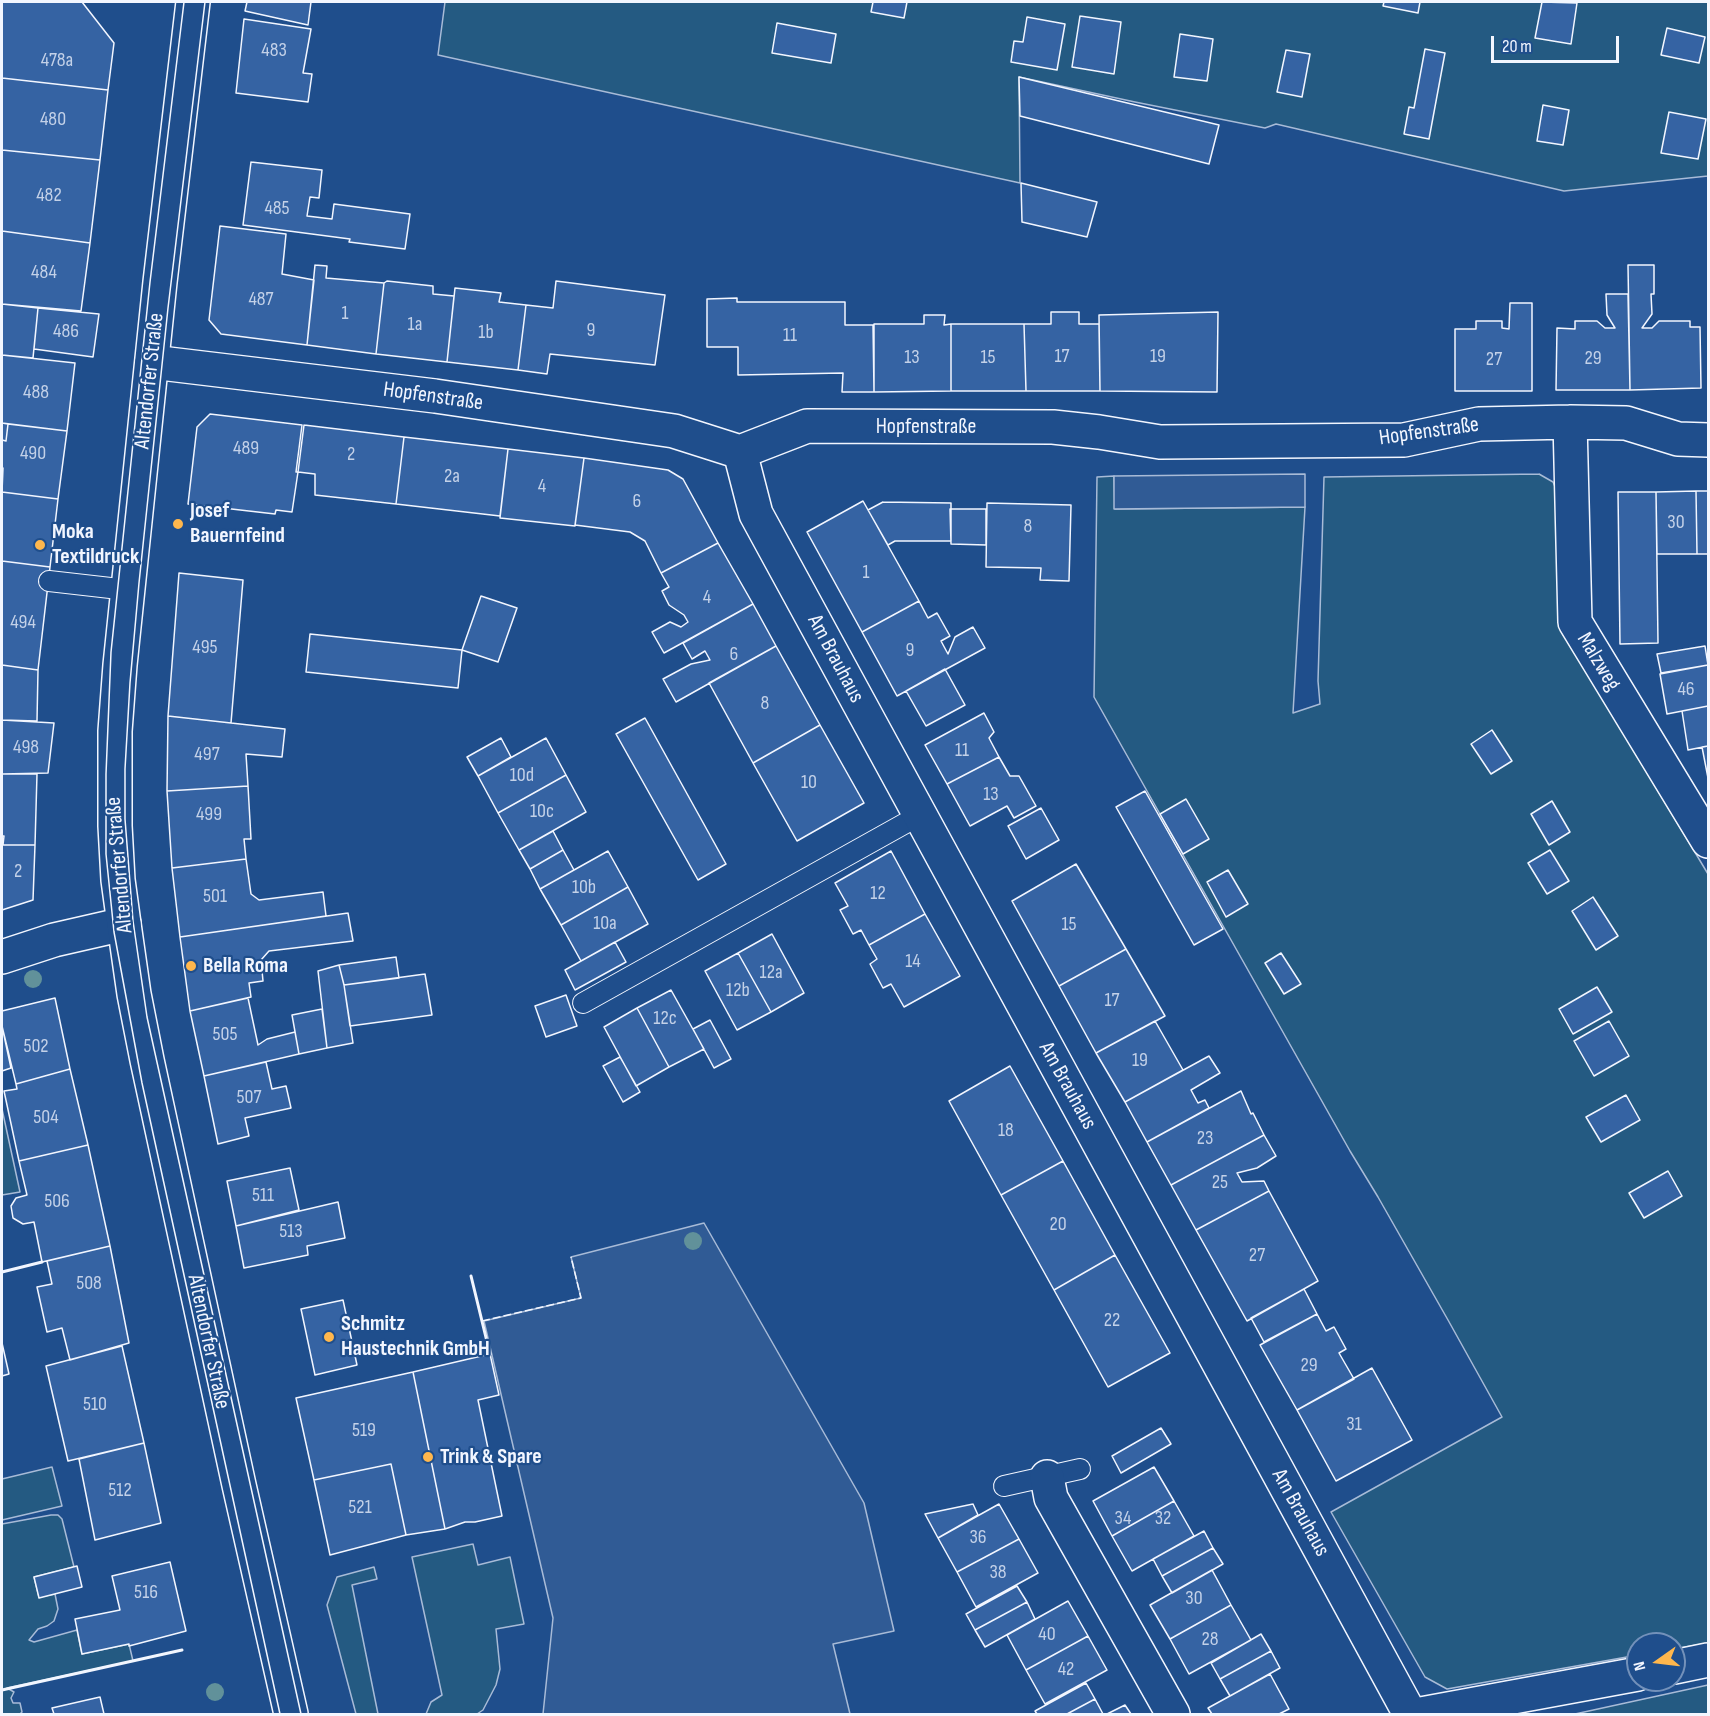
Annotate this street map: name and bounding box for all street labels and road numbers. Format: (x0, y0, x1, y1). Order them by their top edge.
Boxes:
street label: Altendorfer Straße (130, 312, 170, 450)
street label: Hopfenstraße (381, 377, 485, 417)
street label: Hopfenstraße (1377, 412, 1481, 452)
street label: Hopfenstraße (876, 414, 976, 440)
street label: Am Brauhaus (801, 610, 869, 708)
street label: Malzweg (1570, 628, 1626, 696)
street label: Altendorfer Straße (101, 796, 139, 934)
street label: Am Brauhaus (1032, 1038, 1102, 1134)
street label: Altendorfer Straße (181, 1272, 235, 1412)
street label: Am Brauhaus (1265, 1465, 1335, 1561)

